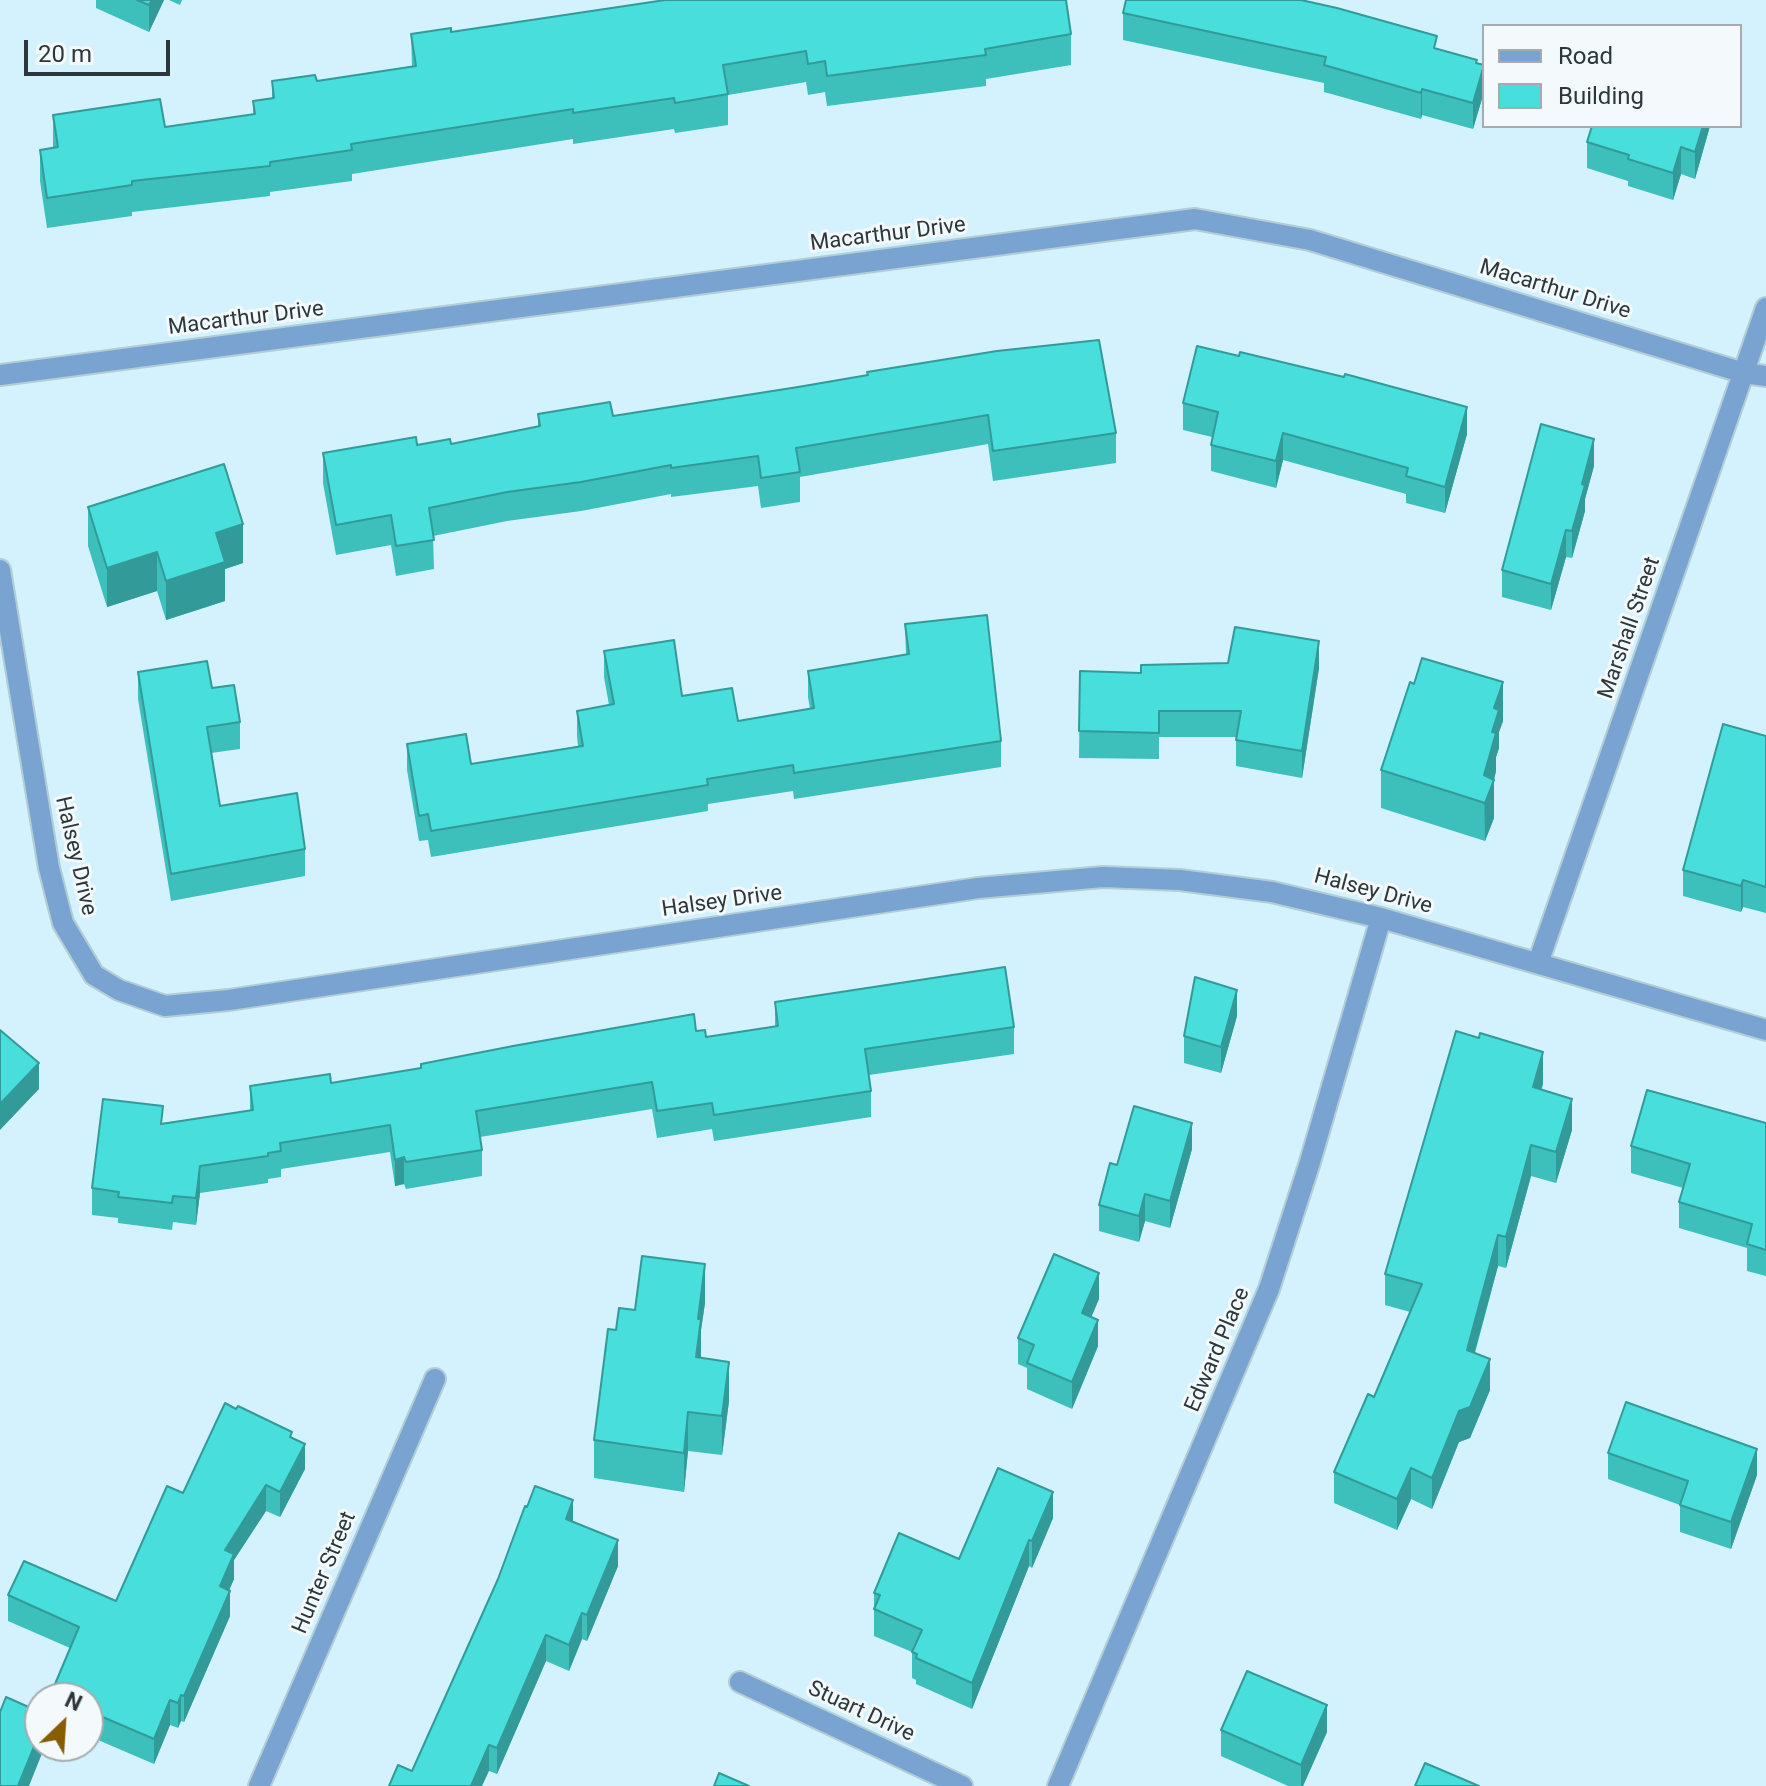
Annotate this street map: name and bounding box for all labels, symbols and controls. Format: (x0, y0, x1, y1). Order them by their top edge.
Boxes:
scale bar (28, 24, 174, 74)
legend (1482, 24, 1742, 128)
text: 20 m (38, 40, 92, 68)
text: Road (1558, 42, 1613, 70)
text: Building (1558, 82, 1644, 110)
street label: Macarthur Drive (809, 212, 967, 258)
street label: Macarthur Drive (1476, 255, 1634, 325)
street label: Macarthur Drive (167, 296, 325, 342)
street label: Marshall Street (1593, 554, 1667, 702)
street label: Halsey Drive (49, 794, 101, 918)
street label: Halsey Drive (1311, 864, 1435, 920)
street label: Halsey Drive (660, 880, 784, 924)
street label: Edward Place (1180, 1284, 1256, 1416)
street label: Hunter Street (287, 1508, 363, 1638)
street label: Stuart Drive (804, 1676, 918, 1748)
north arrow (24, 1682, 104, 1762)
text: N (61, 1687, 86, 1716)

